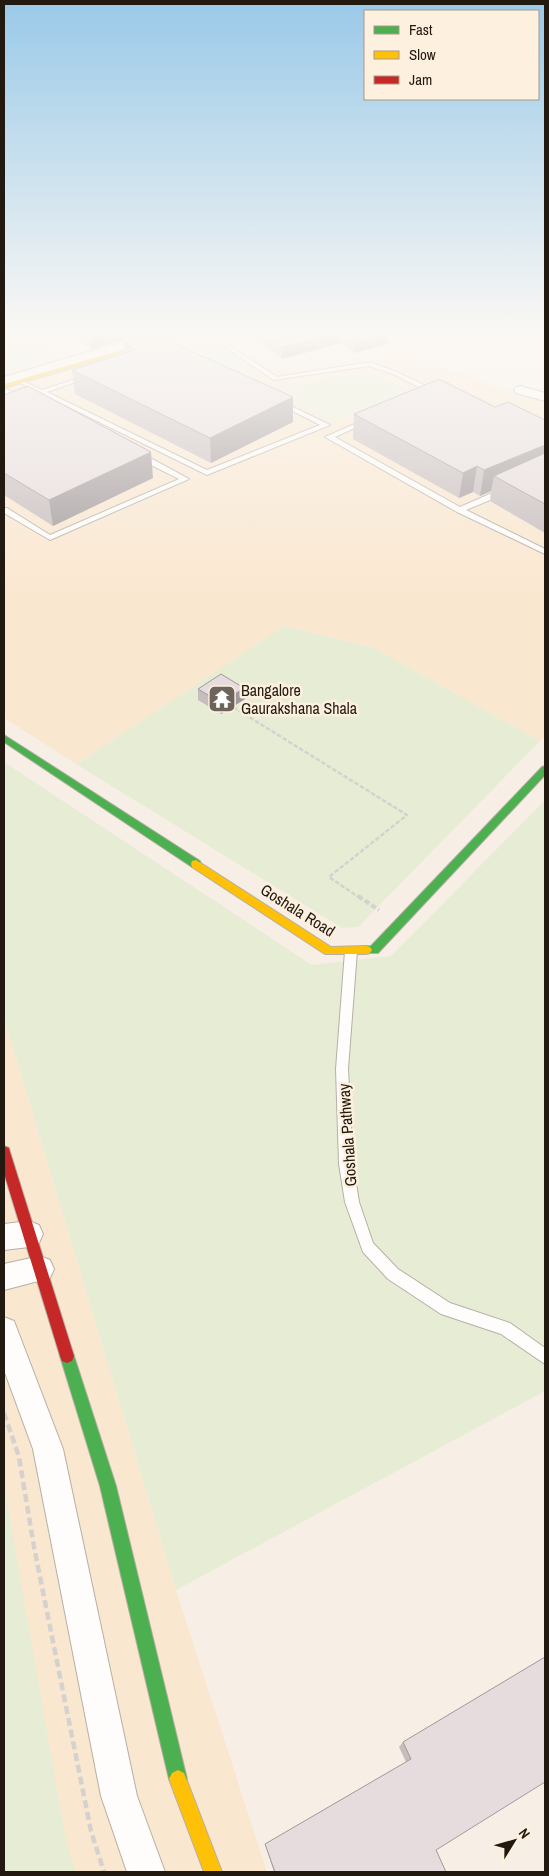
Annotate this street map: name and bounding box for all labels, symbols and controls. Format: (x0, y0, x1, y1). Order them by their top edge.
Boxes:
legend (364, 10, 539, 100)
text: Fast (409, 19, 433, 40)
text: Slow (409, 44, 436, 65)
text: Jam (409, 69, 432, 90)
place label: Bangalore Gaurakshana Shala (241, 679, 358, 719)
temple icon: Bangalore Gaurakshana Shala (207, 684, 237, 714)
street label: Goshala Road (257, 878, 339, 942)
street label: Goshala Pathway (332, 1083, 362, 1187)
north arrow (489, 1816, 539, 1866)
text: N (515, 1824, 534, 1842)

